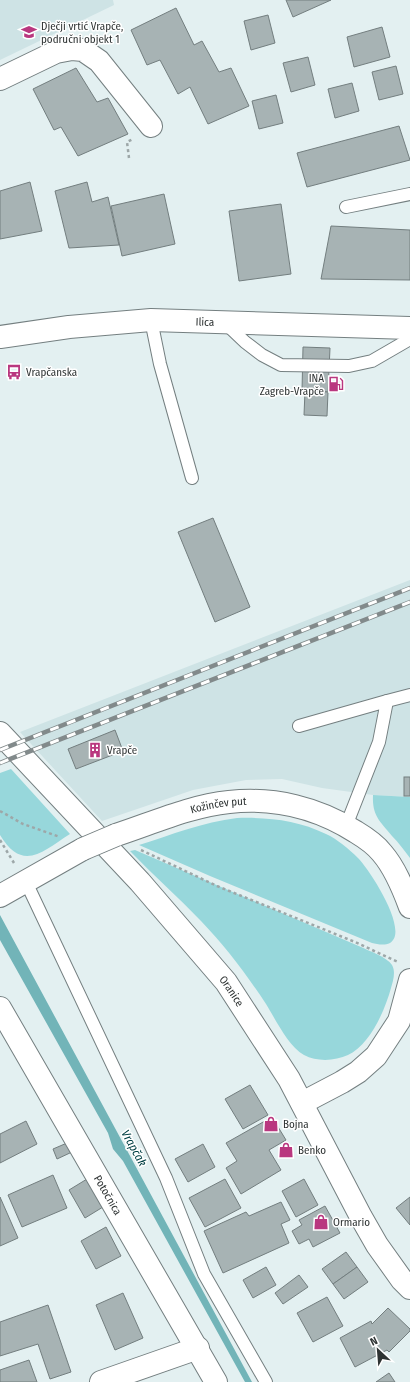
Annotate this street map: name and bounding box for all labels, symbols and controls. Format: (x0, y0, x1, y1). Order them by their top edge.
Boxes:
place label: Dječji vrtić Vrapče, područni objekt 1 (41, 20, 123, 46)
school or university icon: Dječji vrtić Vrapče, područni objekt 1 (20, 23, 38, 41)
street label: Ilica (195, 315, 214, 328)
bus stop icon: Vrapčanska (5, 363, 23, 381)
place label: Vrapčanska (26, 366, 77, 379)
place label: INA Zagreb-Vrapče (260, 372, 324, 398)
fuel station icon: INA Zagreb-Vrapče (327, 375, 345, 393)
building icon: Vrapče (86, 741, 104, 759)
place label: Vrapče (107, 744, 137, 757)
street label: Kožinčev put (189, 794, 247, 816)
street label: Oranice (217, 973, 247, 1009)
shop icon: Bojna (262, 1115, 280, 1133)
place label: Bojna (283, 1118, 309, 1131)
water label: Vrapčak (118, 1127, 150, 1169)
shop icon: Benko (277, 1141, 295, 1159)
place label: Benko (298, 1144, 326, 1157)
street label: Potočnica (91, 1173, 125, 1217)
shop icon: Ormario (312, 1213, 330, 1231)
place label: Ormario (333, 1216, 370, 1229)
north arrow (358, 1330, 398, 1370)
text: N (368, 1334, 380, 1349)

